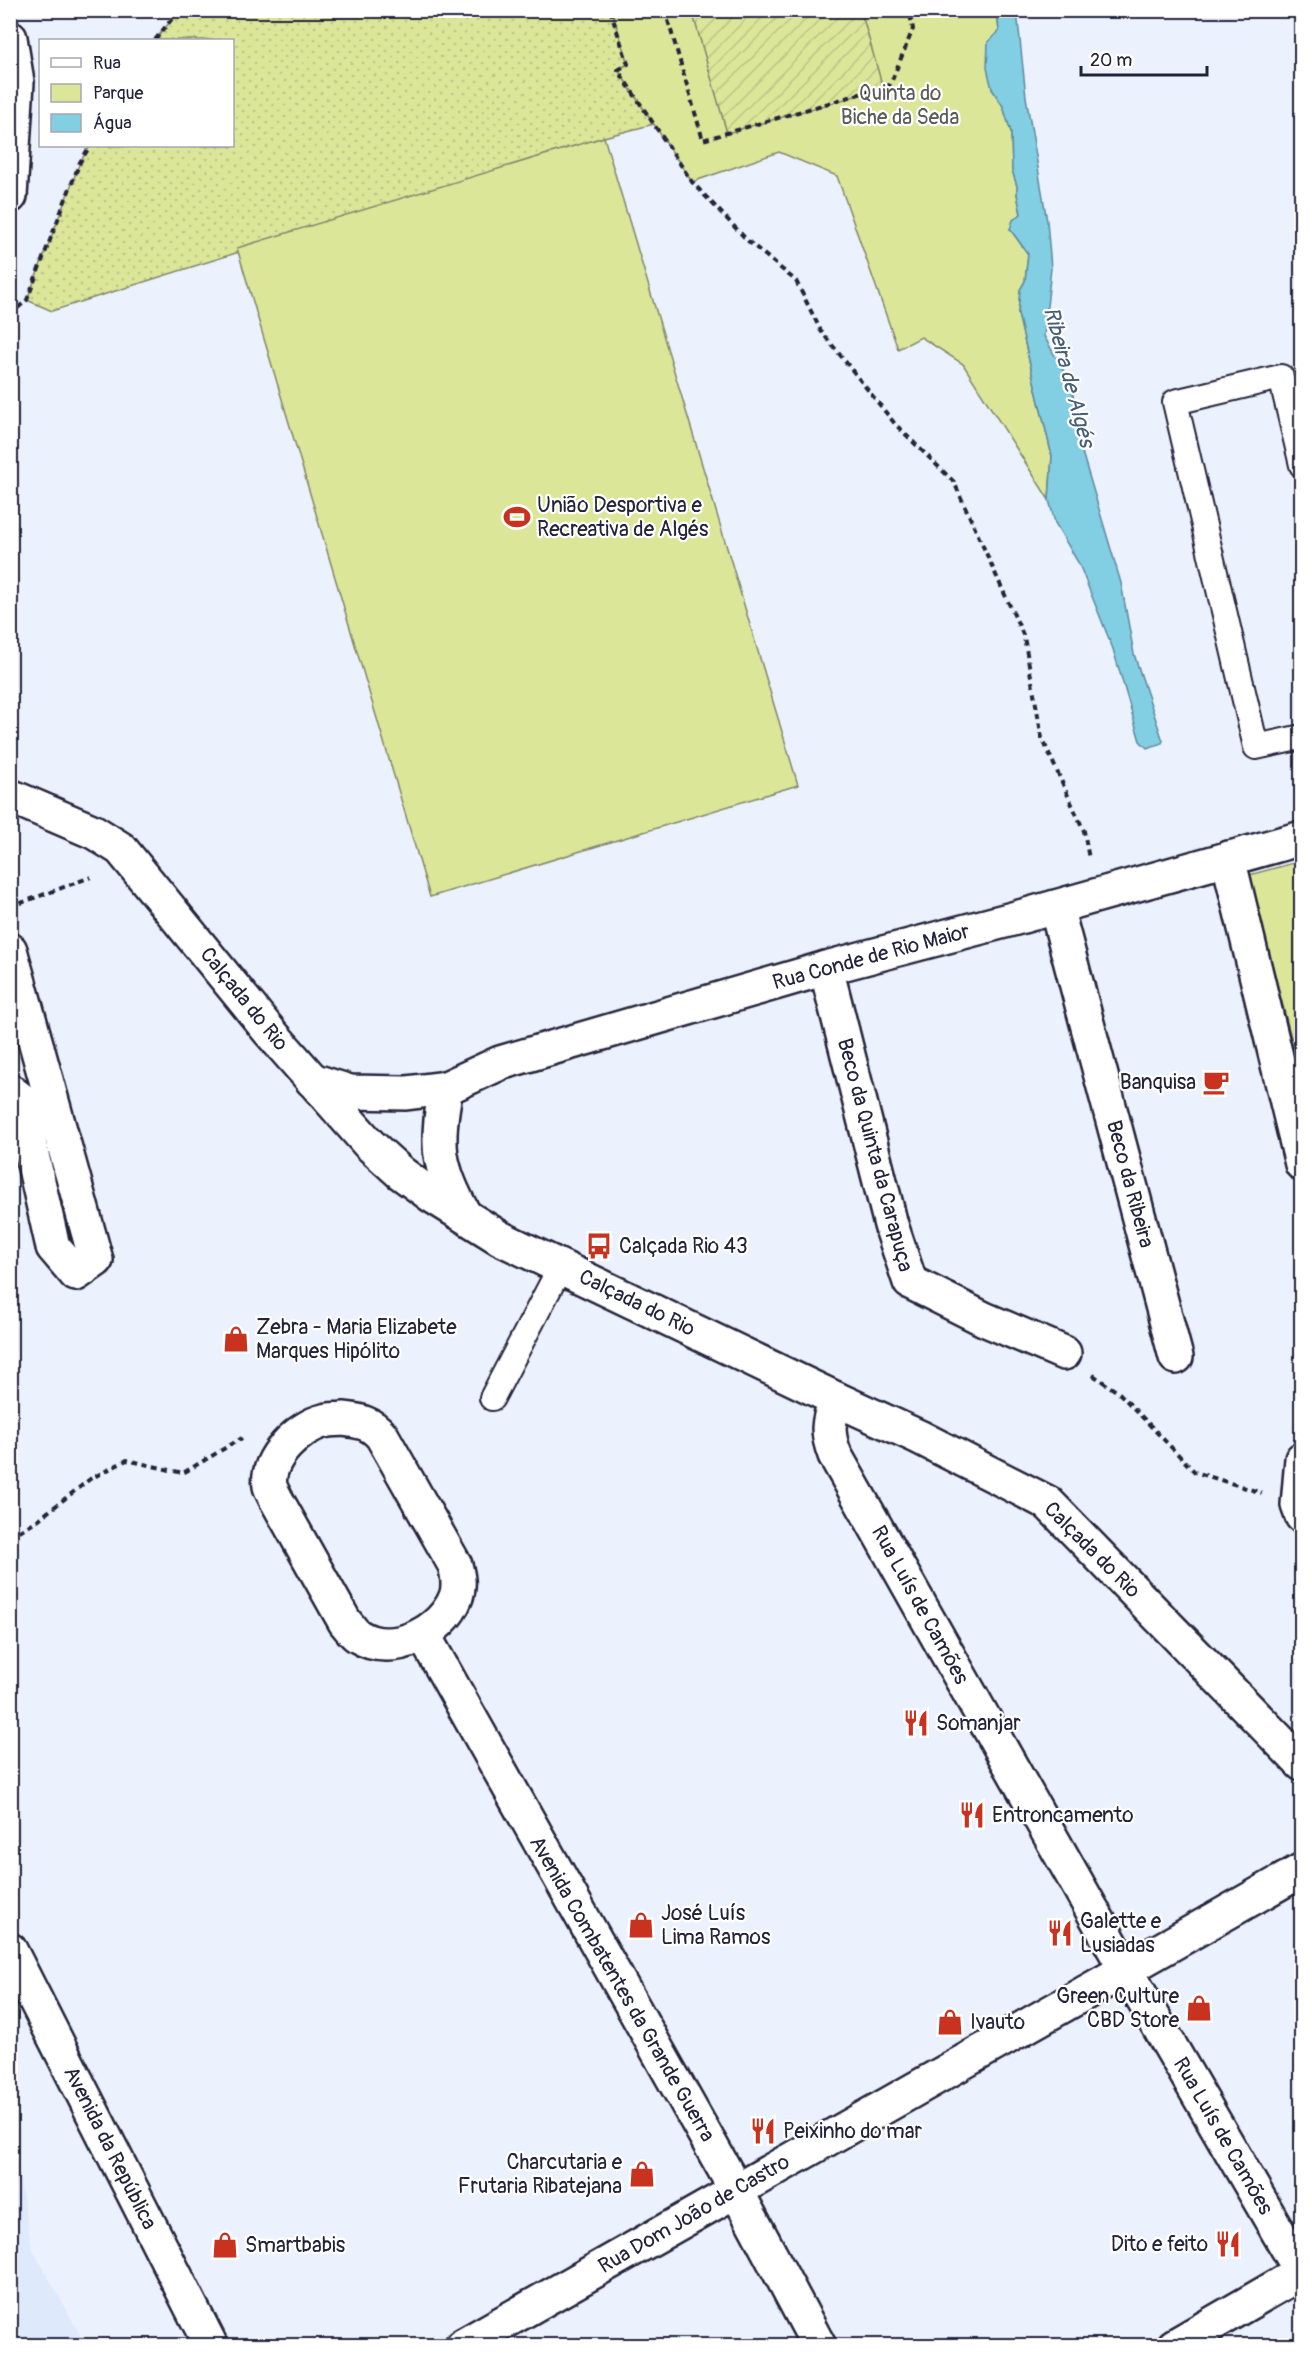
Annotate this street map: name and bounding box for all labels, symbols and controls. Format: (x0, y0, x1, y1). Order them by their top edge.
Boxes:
legend (39, 39, 234, 147)
scale bar (1081, 39, 1207, 77)
text: 20 m (1090, 49, 1132, 72)
text: Rua (93, 52, 121, 75)
park label: Quinta do Biche da Seda (841, 80, 959, 131)
text: Parque (93, 82, 143, 105)
text: Água (93, 112, 132, 135)
water label: Ribeira de Algés (1037, 304, 1102, 452)
place label: União Desportiva e Recreativa de Algés (537, 492, 709, 543)
sports icon: União Desportiva e Recreativa de Algés (502, 502, 532, 532)
street label: Rua Conde de Rio Maior (770, 918, 973, 996)
street label: Calçada do Rio (194, 942, 294, 1056)
street label: Beco da Quinta da Carapuça (831, 1035, 919, 1275)
cafe icon: Banquisa (1201, 1067, 1231, 1097)
place label: Banquisa (1120, 1069, 1196, 1096)
street label: Beco da Ribeira (1100, 1117, 1160, 1251)
bus stop icon: Calçada Rio 43 (584, 1231, 614, 1261)
place label: Calçada Rio 43 (619, 1233, 748, 1260)
street label: Calçada do Rio (575, 1263, 699, 1343)
place label: Zebra - Maria Elizabete Marques Hipólito (256, 1314, 457, 1365)
shop icon: Zebra - Maria Elizabete Marques Hipólito (221, 1324, 251, 1354)
street label: Calçada do Rio (1038, 1496, 1146, 1604)
street label: Rua Luís de Camões (865, 1521, 975, 1690)
restaurant icon: Somanjar (901, 1708, 931, 1738)
place label: Somanjar (936, 1710, 1021, 1737)
restaurant icon: Entroncamento (957, 1800, 987, 1830)
place label: Entroncamento (992, 1802, 1134, 1829)
street label: Avenida Combatentes da Grande Guerra (523, 1831, 721, 2147)
place label: José Luís Lima Ramos (661, 1900, 771, 1951)
place label: Galette e Lusiadas (1080, 1908, 1162, 1959)
shop icon: José Luís Lima Ramos (626, 1910, 656, 1940)
restaurant icon: Galette e Lusiadas (1045, 1918, 1075, 1948)
place label: Green Culture CBD Store (1056, 1983, 1180, 2034)
shop icon: Green Culture CBD Store (1184, 1993, 1214, 2023)
shop icon: Ivauto (935, 2007, 965, 2037)
place label: Ivauto (970, 2009, 1025, 2036)
street label: Rua Luís de Camões (1167, 2052, 1279, 2220)
street label: Avenida da República (57, 2062, 163, 2234)
restaurant icon: Peixinho do mar (748, 2116, 778, 2146)
place label: Peixinho do mar (783, 2118, 922, 2145)
street label: Rua Dom João de Castro (594, 2148, 794, 2280)
place label: Charcutaria e Frutaria Ribatejana (458, 2149, 623, 2200)
shop icon: Charcutaria e Frutaria Ribatejana (627, 2159, 657, 2189)
restaurant icon: Dito e feito (1213, 2229, 1243, 2259)
shop icon: Smartbabis (210, 2230, 240, 2260)
place label: Dito e feito (1111, 2231, 1208, 2258)
place label: Smartbabis (245, 2232, 346, 2259)

